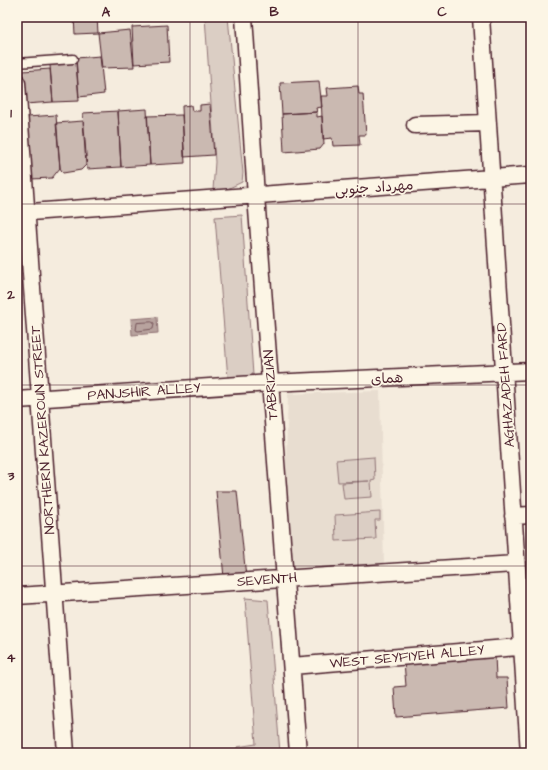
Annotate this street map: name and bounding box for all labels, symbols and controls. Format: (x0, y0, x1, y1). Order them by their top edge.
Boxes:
text: A (102, 3, 111, 21)
text: B (269, 3, 279, 21)
text: C (437, 3, 447, 21)
text: 1 (10, 104, 12, 122)
street label: مهرداد جنوبی (334, 175, 414, 201)
text: 2 (6, 286, 15, 304)
street label: AGHAZADEH FARD (492, 322, 520, 448)
street label: NORTHERN KAZEROUN STREET (26, 325, 60, 535)
street label: TABRIZIAN (259, 349, 283, 421)
street label: همای (370, 368, 404, 390)
street label: PANJSHIR ALLEY (87, 378, 202, 406)
text: 3 (7, 467, 15, 485)
street label: SEVENTH (236, 568, 298, 592)
street label: WEST SEYFIYEH ALLEY (329, 640, 486, 674)
text: 4 (7, 649, 16, 667)

